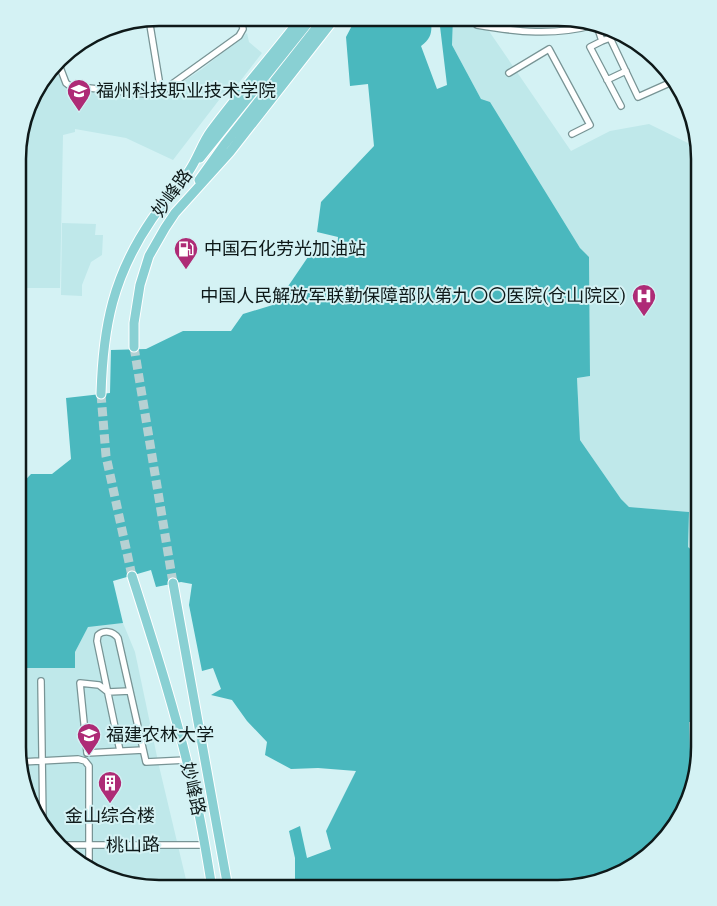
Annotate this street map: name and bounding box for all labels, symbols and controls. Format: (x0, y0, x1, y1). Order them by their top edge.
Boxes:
school or university icon: 福州科技职业技术学院 (66, 78, 92, 112)
place label: 福州科技职业技术学院 (96, 79, 276, 102)
street label: 妙峰路 (146, 164, 197, 221)
fuel station icon: 中国石化劳光加油站 (173, 236, 199, 270)
place label: 中国石化劳光加油站 (204, 237, 366, 260)
hospital icon: 中国人民解放军联勤保障部队第九〇〇医院(仓山院区) (631, 283, 657, 317)
place label: 中国人民解放军联勤保障部队第九〇〇医院(仓山院区) (200, 284, 626, 307)
school or university icon: 福建农林大学 (76, 722, 102, 756)
place label: 福建农林大学 (106, 723, 214, 746)
street label: 妙峰路 (176, 760, 211, 818)
building icon: 金山综合楼 (97, 770, 123, 804)
place label: 金山综合楼 (65, 804, 155, 827)
street label: 桃山路 (106, 833, 160, 856)

